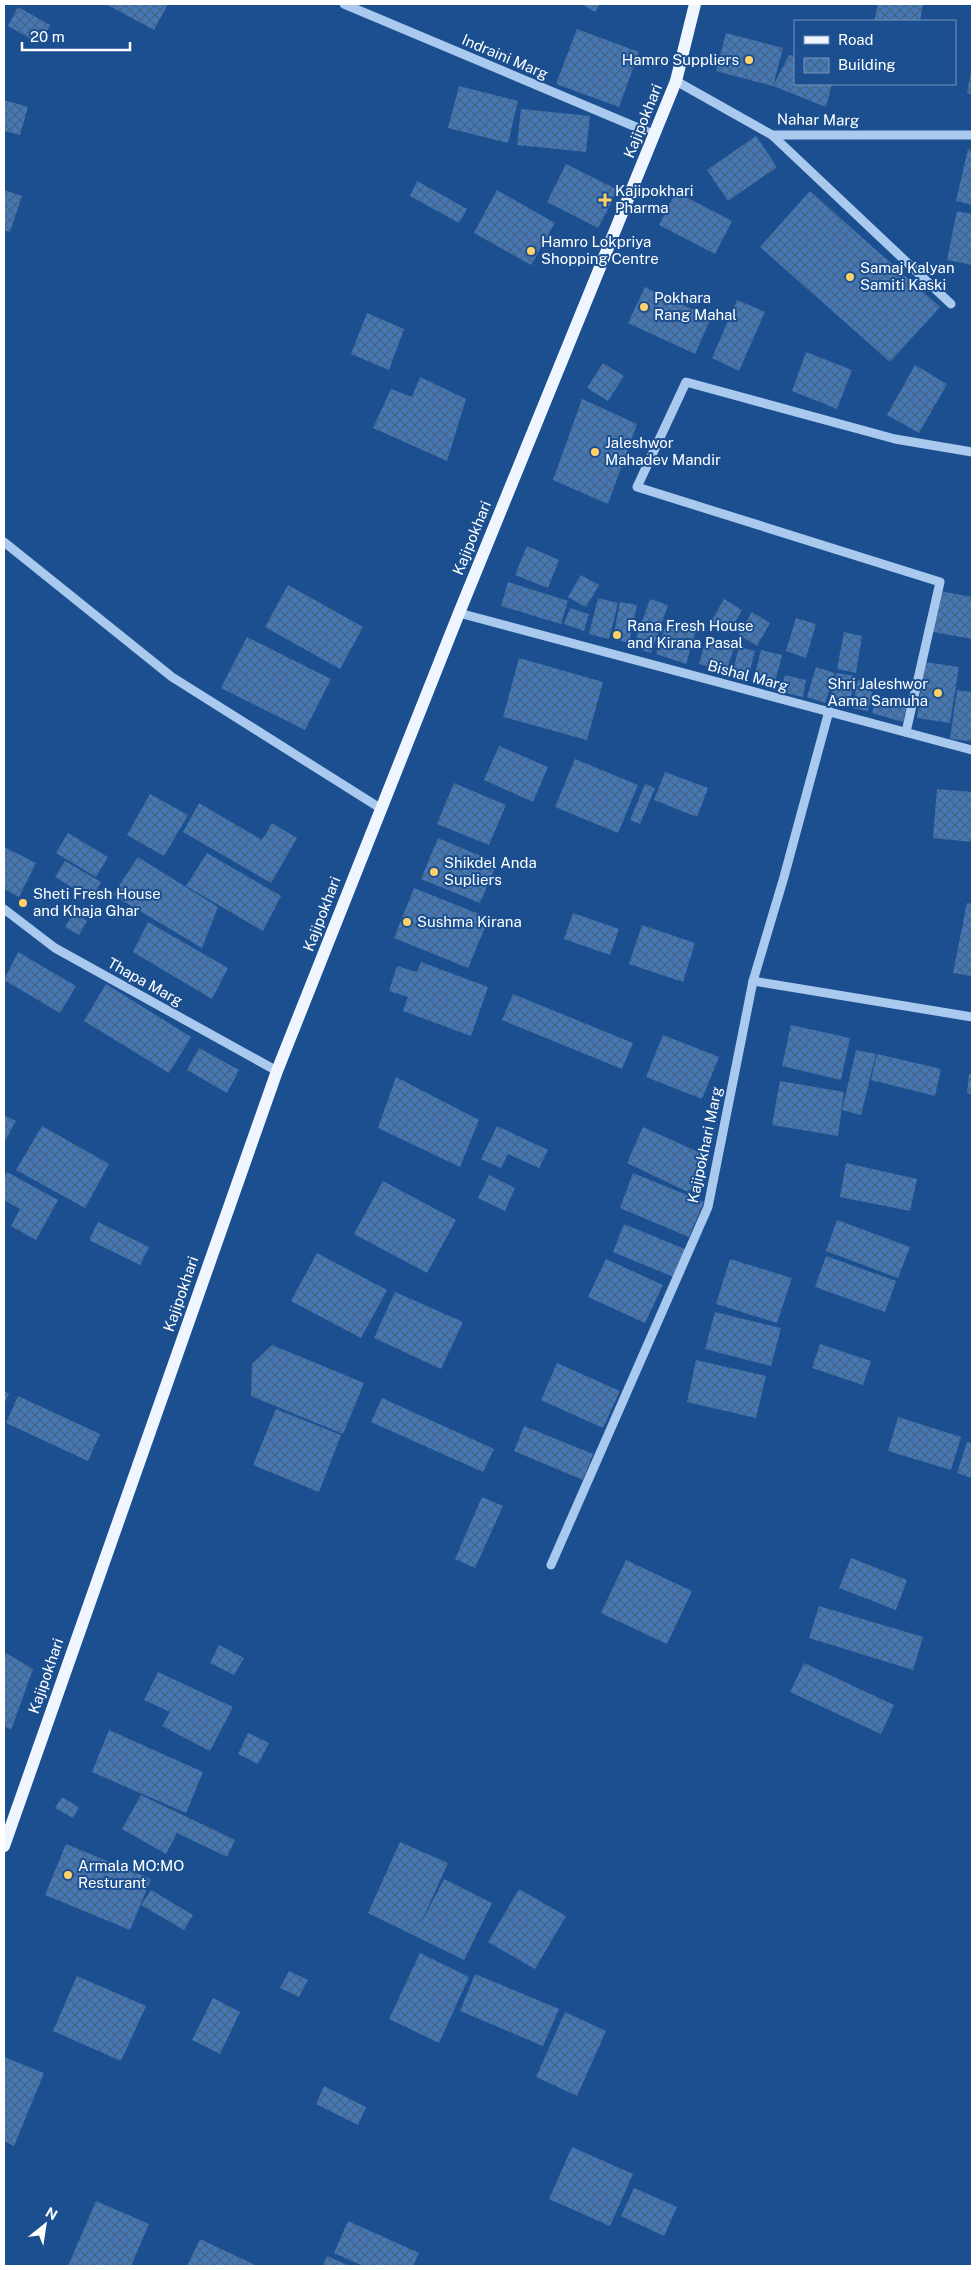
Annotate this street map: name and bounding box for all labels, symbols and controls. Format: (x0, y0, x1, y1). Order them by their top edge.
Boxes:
scale bar (22, 20, 130, 52)
legend (794, 20, 956, 85)
text: 20 m (30, 28, 65, 45)
street label: Indraini Marg (459, 31, 551, 82)
text: Road (838, 31, 874, 48)
place label: Hamro Suppliers (622, 51, 739, 68)
marker: Hamro Suppliers (743, 54, 755, 66)
text: Building (838, 56, 896, 73)
street label: Kajipokhari (620, 81, 665, 160)
street label: Nahar Marg (777, 110, 859, 129)
place label: Kajipokhari Pharma (615, 182, 694, 216)
marker: Kajipokhari Pharma (599, 194, 611, 206)
place label: Hamro Lokpriya Shopping Centre (541, 233, 659, 267)
marker: Hamro Lokpriya Shopping Centre (525, 245, 537, 257)
place label: Samaj Kalyan Samiti Kaski (860, 259, 955, 293)
marker: Samaj Kalyan Samiti Kaski (844, 271, 856, 283)
place label: Pokhara Rang Mahal (654, 289, 737, 323)
marker: Pokhara Rang Mahal (638, 301, 650, 313)
place label: Jaleshwor Mahadev Mandir (605, 434, 721, 468)
marker: Jaleshwor Mahadev Mandir (589, 446, 601, 458)
street label: Kajipokhari (449, 498, 494, 577)
place label: Rana Fresh House and Kirana Pasal (627, 617, 753, 651)
marker: Rana Fresh House and Kirana Pasal (611, 629, 623, 641)
street label: Bishal Marg (706, 657, 790, 694)
place label: Shri Jaleshwor Aama Samuha (827, 675, 928, 709)
marker: Shri Jaleshwor Aama Samuha (932, 687, 944, 699)
place label: Shikdel Anda Supliers (444, 854, 537, 888)
marker: Shikdel Anda Supliers (428, 866, 440, 878)
street label: Kajipokhari (300, 874, 344, 954)
place label: Sheti Fresh House and Khaja Ghar (33, 885, 161, 919)
marker: Sheti Fresh House and Khaja Ghar (17, 897, 29, 909)
place label: Sushma Kirana (417, 913, 522, 930)
marker: Sushma Kirana (401, 916, 413, 928)
street label: Thapa Marg (105, 954, 186, 1009)
street label: Kajipokhari Marg (684, 1085, 725, 1205)
street label: Kajipokhari (160, 1254, 201, 1334)
street label: Kajipokhari (25, 1636, 66, 1716)
place label: Armala MO:MO Resturant (78, 1857, 184, 1891)
marker: Armala MO:MO Resturant (62, 1869, 74, 1881)
north arrow (20, 2200, 70, 2250)
text: N (43, 2204, 60, 2223)

